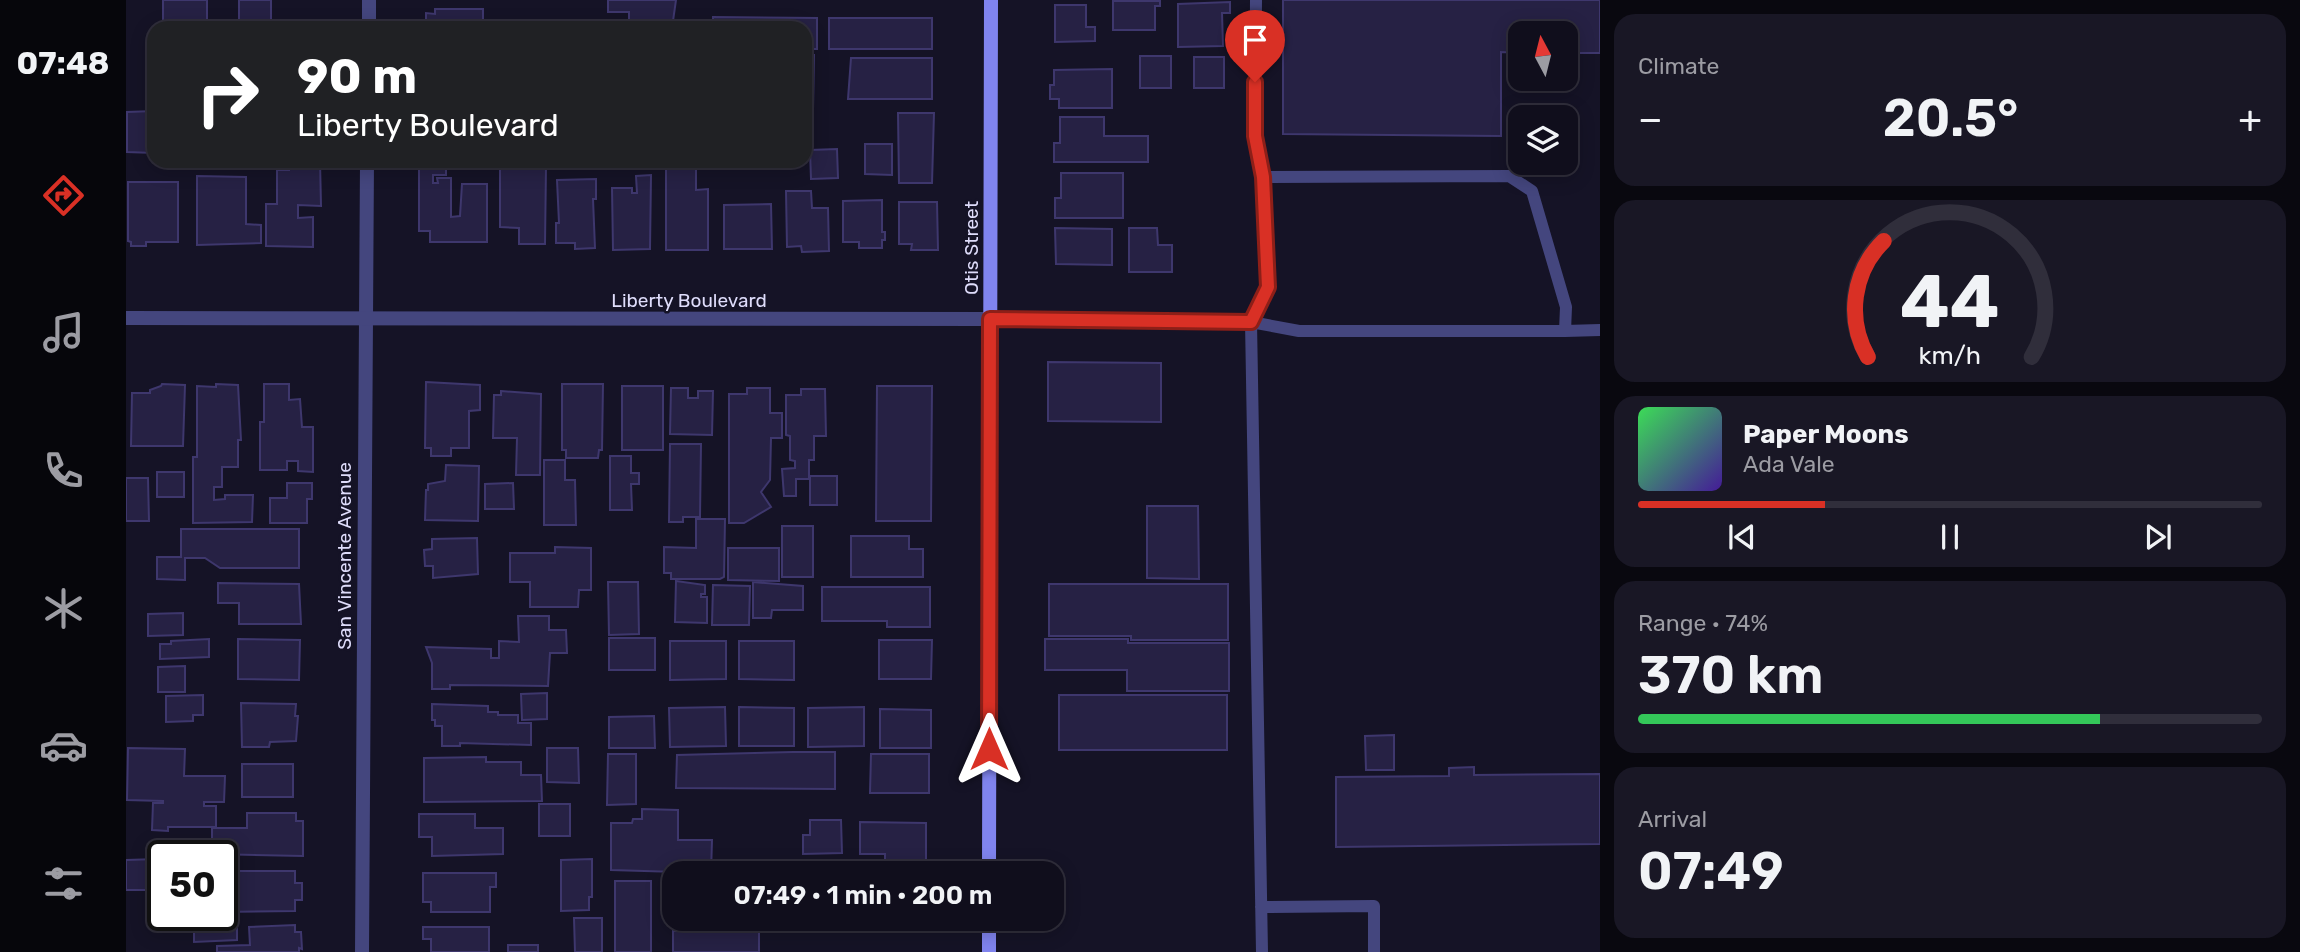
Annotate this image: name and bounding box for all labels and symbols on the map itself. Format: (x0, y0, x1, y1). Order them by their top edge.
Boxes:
pin (1225, 10, 1285, 82)
north arrow (1508, 21, 1578, 91)
street label: Otis Street (960, 200, 983, 295)
street label: Liberty Boulevard (611, 289, 767, 312)
street label: San Vincente Avenue (333, 462, 356, 650)
position arrow (952, 712, 1026, 786)
speed limit sign: 50 (147, 840, 238, 931)

